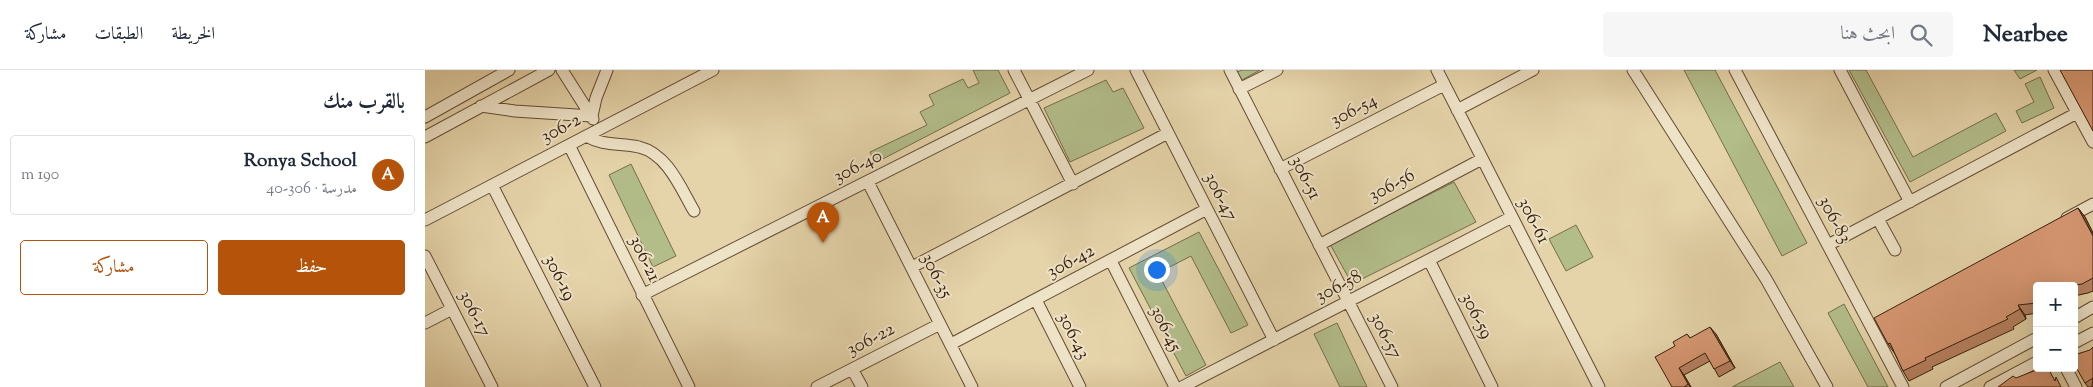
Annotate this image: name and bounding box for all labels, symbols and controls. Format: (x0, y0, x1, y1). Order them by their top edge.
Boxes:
search box (1603, 12, 1953, 57)
text: Nearbee (1983, 18, 2068, 52)
text: ابحث هنا (1840, 21, 1895, 48)
icon: search (1907, 21, 1935, 49)
text: مشاركة (25, 22, 66, 48)
text: الطبقات (94, 22, 143, 48)
text: الخريطة (171, 22, 215, 48)
text: بالقرب منك (323, 88, 405, 118)
street label: 306-54 (1326, 88, 1383, 134)
street label: 306-2 (536, 107, 586, 151)
street label: 306-40 (829, 143, 887, 191)
text: Ronya School (244, 148, 357, 175)
street label: 306-51 (1282, 151, 1328, 205)
street label: 306-56 (1364, 162, 1420, 210)
text: 190 m (21, 164, 59, 187)
text: A (382, 164, 395, 187)
street label: 306-47 (1196, 168, 1244, 227)
text: مدرسة · 306-40 (266, 178, 357, 201)
street label: 306-83 (1810, 191, 1858, 249)
street label: 306-61 (1510, 193, 1556, 250)
pin: A (807, 202, 839, 243)
street label: 306-21 (621, 231, 667, 287)
street label: 306-42 (1042, 238, 1100, 286)
button: مشاركة (20, 240, 208, 295)
button: حفظ (218, 240, 405, 295)
street label: 306-35 (913, 249, 959, 304)
street label: 306-19 (536, 250, 582, 306)
your location (1144, 257, 1170, 283)
street label: 306-58 (1311, 264, 1367, 310)
map controls (2033, 282, 2078, 372)
button: + (2033, 282, 2078, 327)
street label: 306-17 (451, 286, 497, 342)
street label: 306-59 (1453, 288, 1499, 344)
street label: 306-45 (1142, 301, 1188, 357)
street label: 306-43 (1050, 308, 1096, 364)
street label: 306-57 (1362, 308, 1408, 365)
street label: 306-22 (842, 316, 900, 364)
button: − (2033, 327, 2078, 372)

